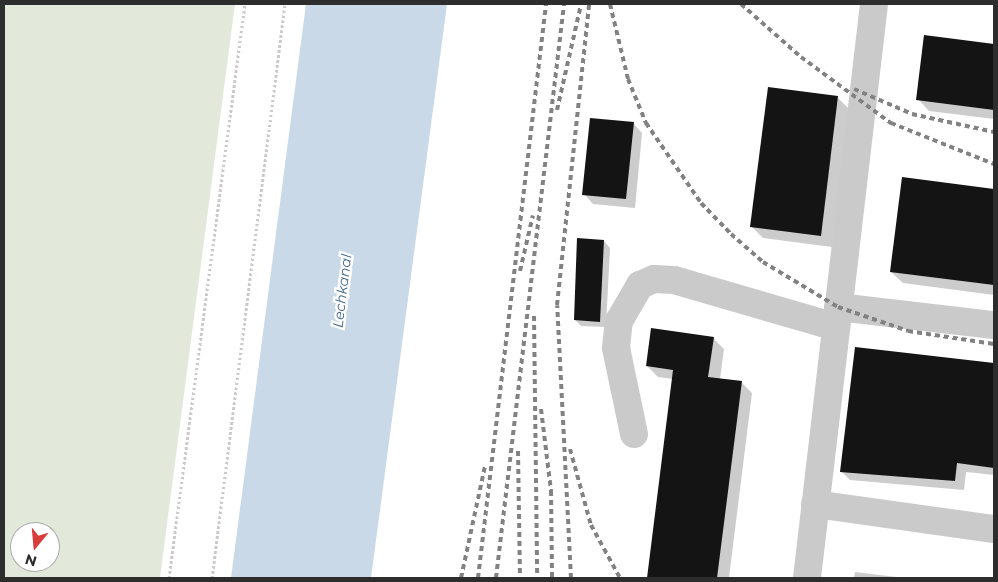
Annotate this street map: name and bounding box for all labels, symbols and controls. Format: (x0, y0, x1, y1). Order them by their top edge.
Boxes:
water label: Lechkanal (329, 253, 355, 329)
north arrow (10, 522, 60, 572)
text: N (23, 550, 39, 571)

